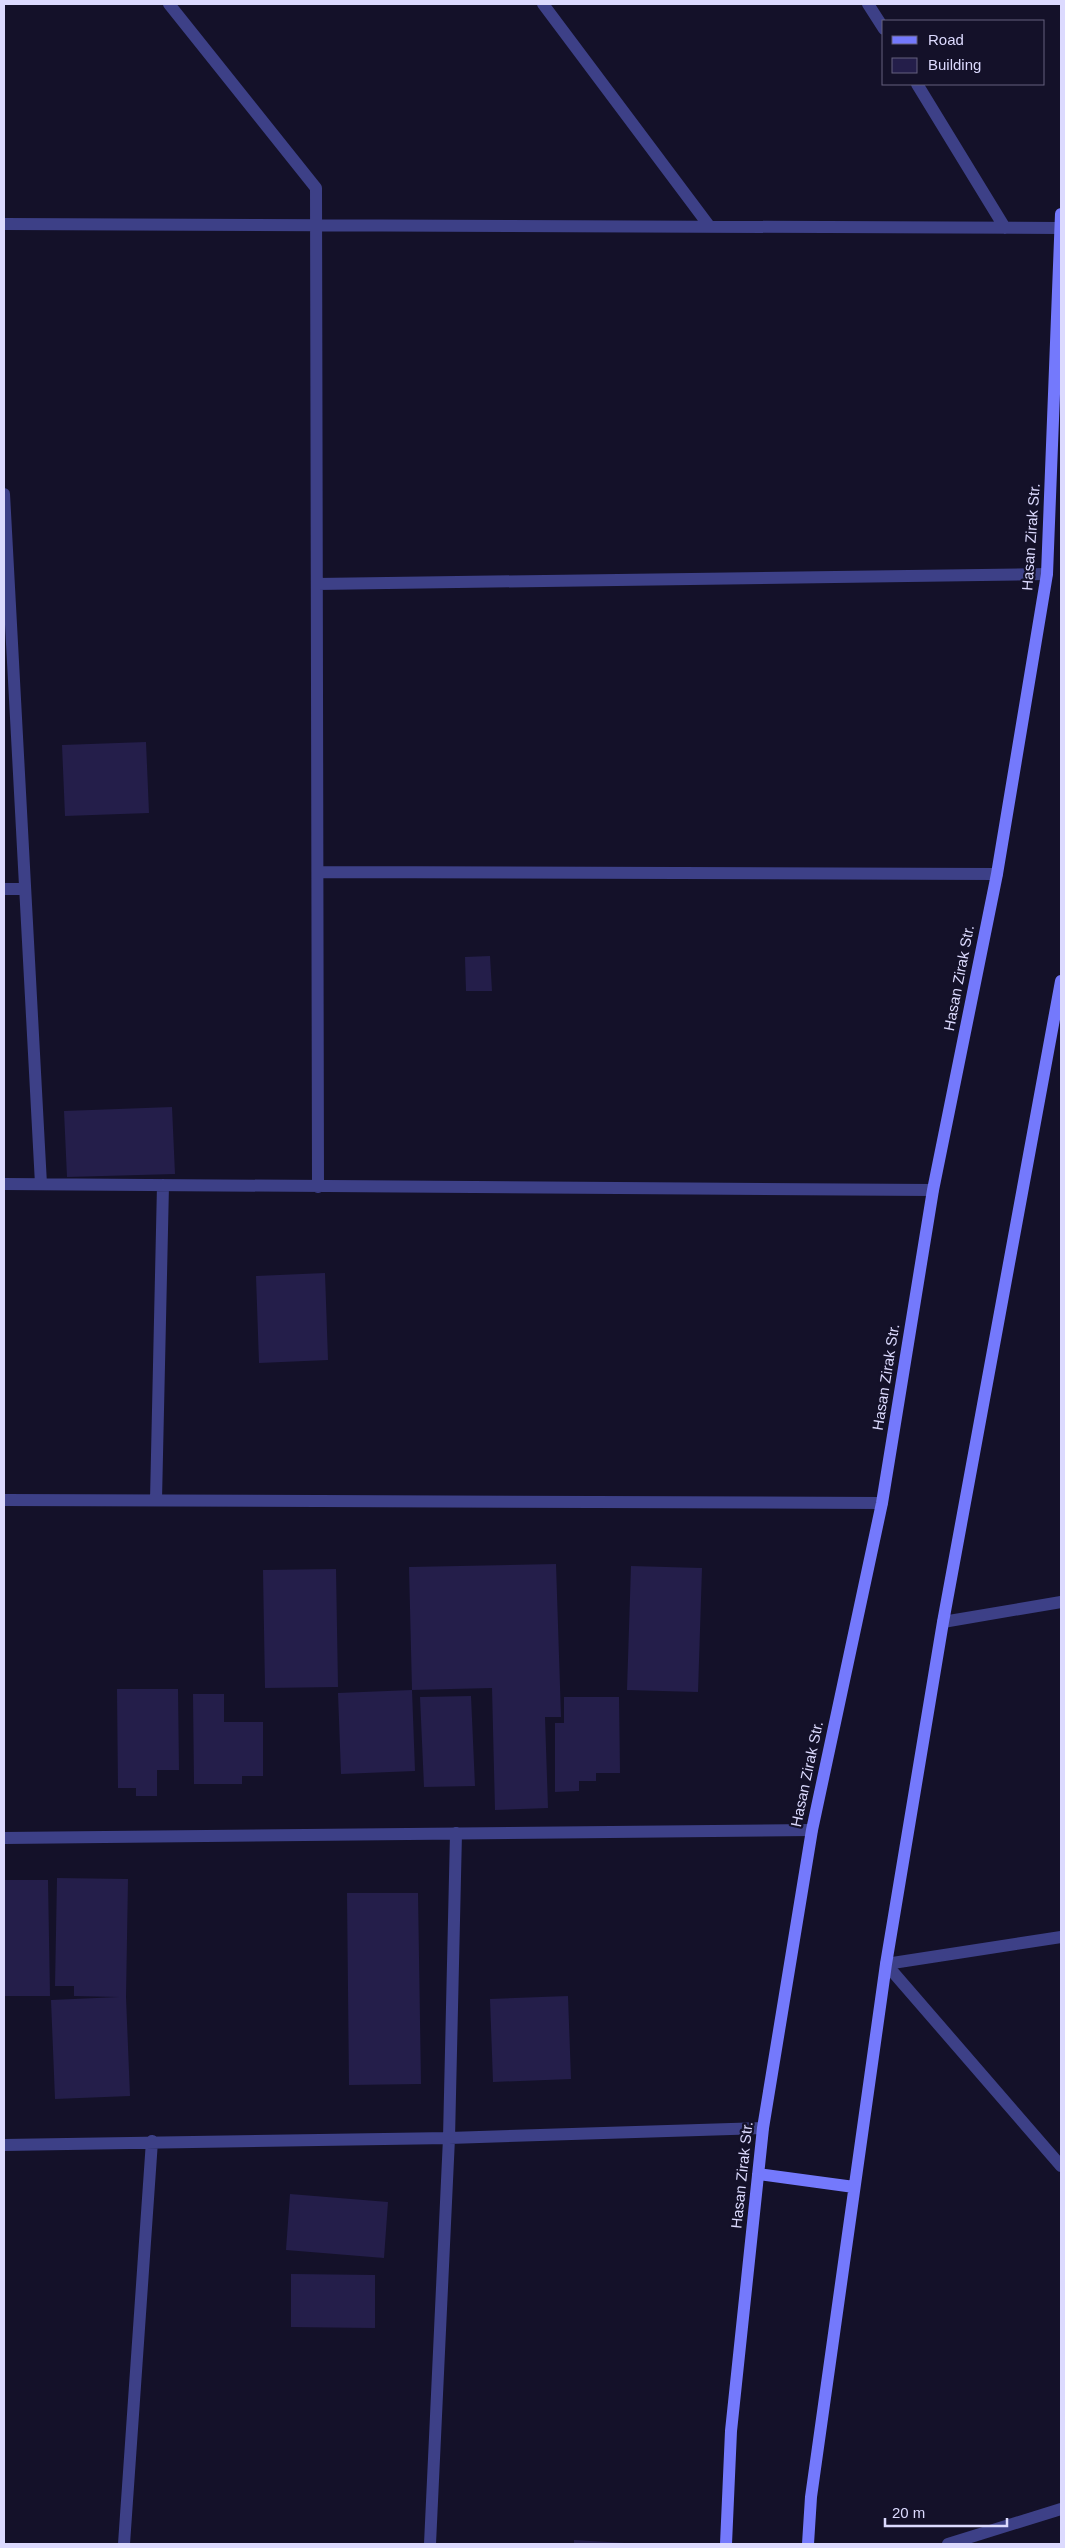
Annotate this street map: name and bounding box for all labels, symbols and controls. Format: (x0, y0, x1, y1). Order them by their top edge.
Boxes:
legend (882, 20, 1045, 85)
text: Road (928, 31, 964, 48)
text: Building (928, 56, 981, 73)
street label: Hasan Zirak Str. (1018, 483, 1043, 591)
street label: Hasan Zirak Str. (940, 923, 977, 1032)
street label: Hasan Zirak Str. (869, 1322, 902, 1431)
street label: Hasan Zirak Str. (787, 1720, 826, 1828)
street label: Hasan Zirak Str. (727, 2121, 756, 2229)
scale bar (885, 2496, 1008, 2528)
text: 20 m (892, 2504, 925, 2521)

